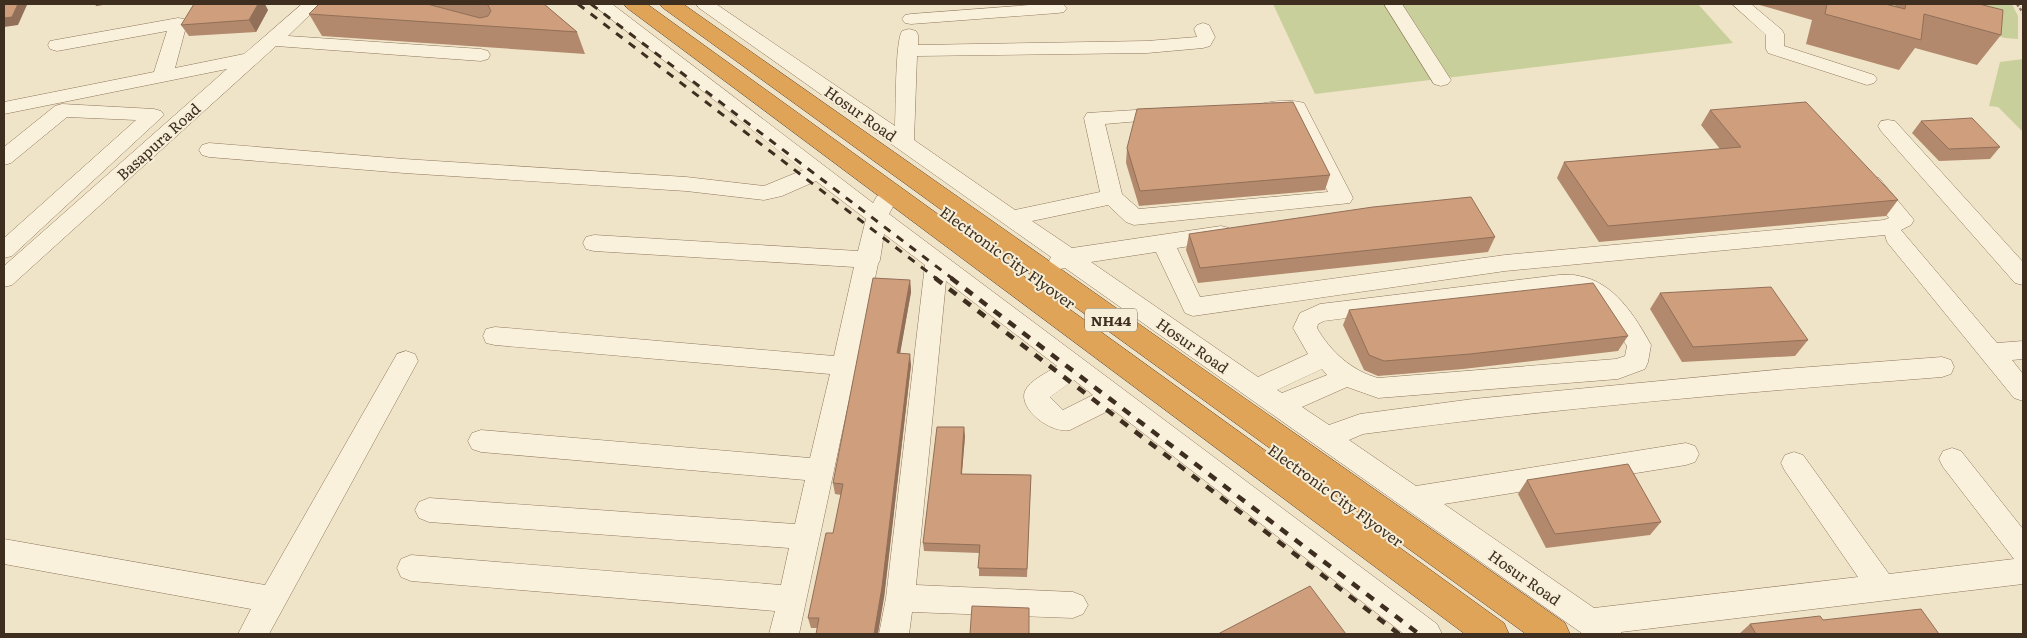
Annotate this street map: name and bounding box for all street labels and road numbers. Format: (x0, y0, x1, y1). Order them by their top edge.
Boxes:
street label: Hosur Road (820, 80, 902, 146)
street label: Basapura Road (111, 97, 205, 185)
street label: Electronic City Flyover (935, 200, 1081, 314)
road number: NH44 (1085, 308, 1137, 332)
street label: Hosur Road (1152, 312, 1234, 378)
street label: Electronic City Flyover (1263, 438, 1409, 552)
street label: Hosur Road (1484, 544, 1566, 610)

